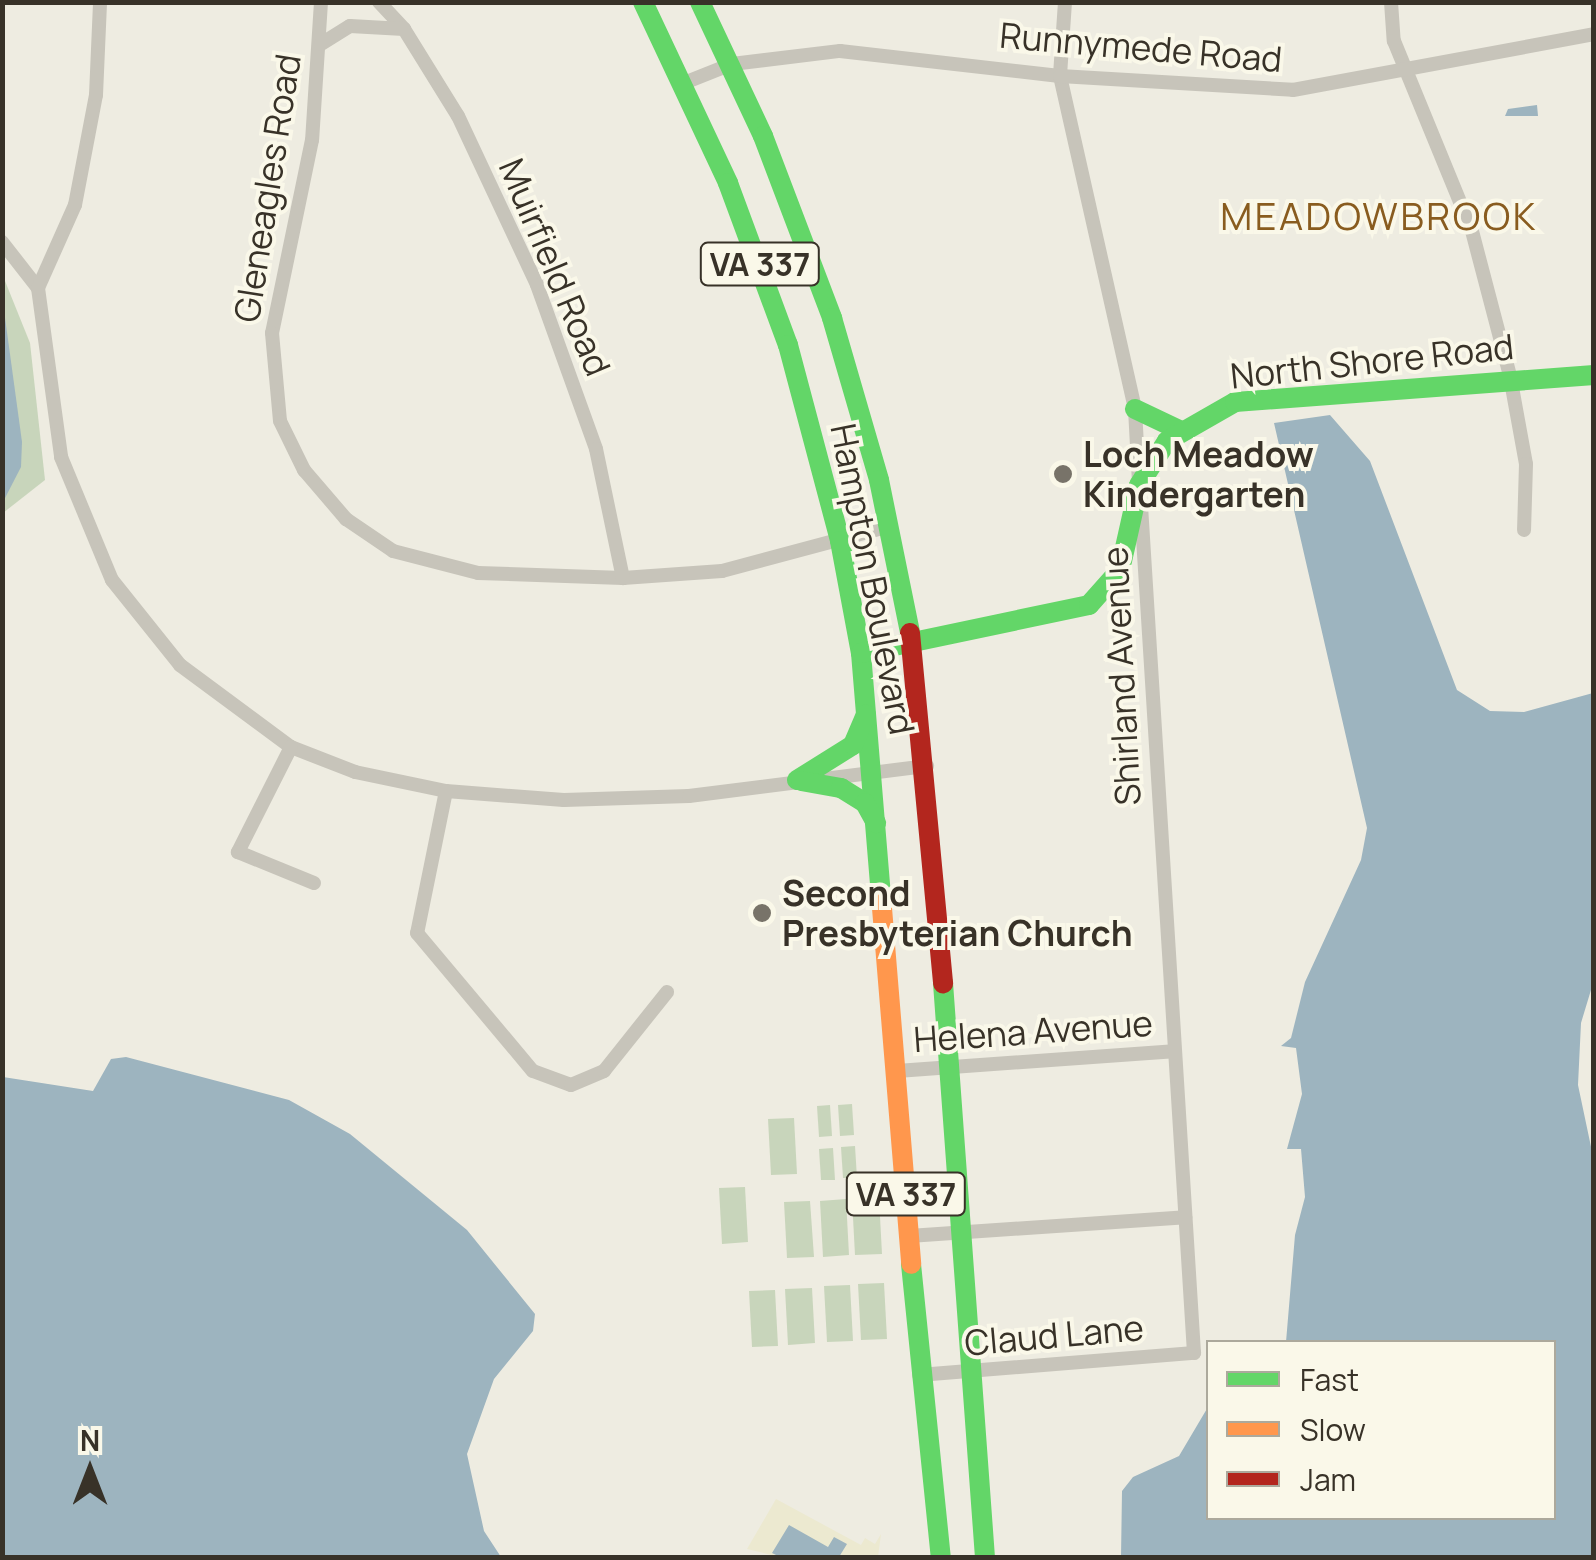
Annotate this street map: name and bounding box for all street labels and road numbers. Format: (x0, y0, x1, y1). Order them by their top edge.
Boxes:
street label: Runnymede Road (998, 14, 1284, 80)
street label: Gleneagles Road (225, 51, 309, 325)
street label: Muirfield Road (490, 152, 620, 382)
road number: VA 337 (698, 237, 822, 291)
street label: North Shore Road (1228, 325, 1516, 397)
street label: Hampton Boulevard (822, 420, 924, 738)
street label: Shirland Avenue (1093, 546, 1149, 806)
street label: Helena Avenue (912, 1002, 1154, 1060)
road number: VA 337 (844, 1167, 968, 1221)
street label: Claud Lane (963, 1306, 1145, 1364)

